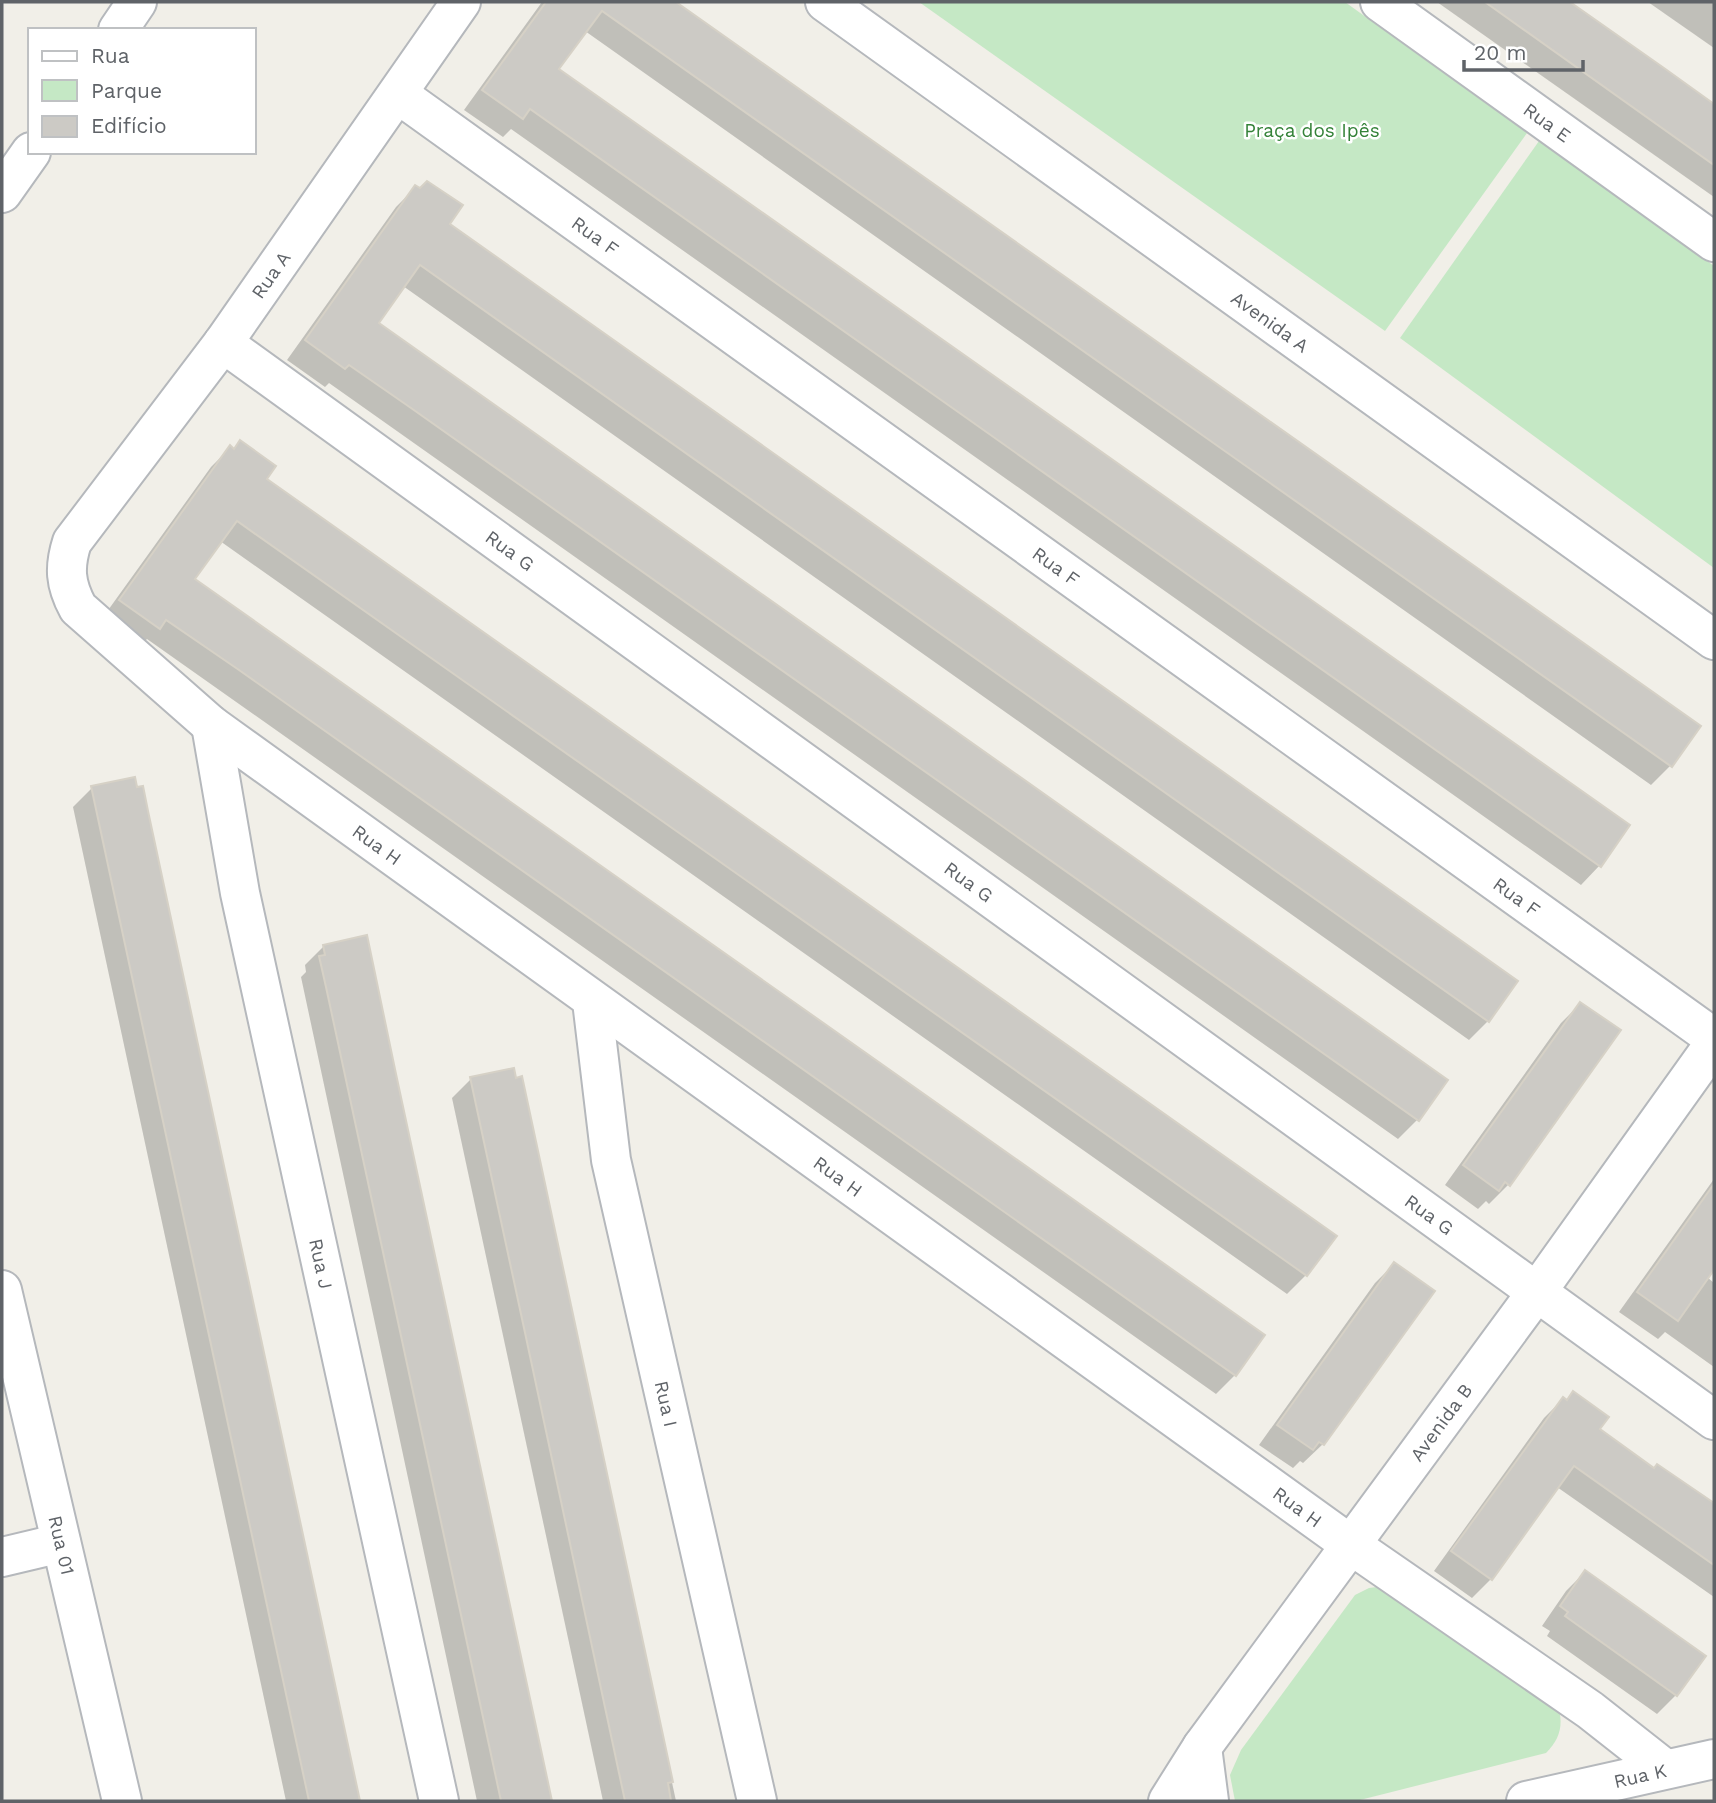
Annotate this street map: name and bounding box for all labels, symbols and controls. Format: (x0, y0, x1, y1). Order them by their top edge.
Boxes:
legend (28, 28, 256, 154)
scale bar (1464, 28, 1583, 72)
text: 20 m (1474, 40, 1526, 65)
text: Rua (91, 43, 130, 68)
text: Parque (91, 78, 162, 103)
street label: Rua E (1519, 97, 1576, 147)
text: Edifício (91, 113, 167, 138)
park label: Praça dos Ipês (1244, 119, 1380, 142)
street label: Rua F (567, 211, 624, 260)
street label: Rua A (246, 246, 296, 303)
street label: Avenida A (1227, 286, 1314, 357)
street label: Rua G (481, 525, 539, 576)
street label: Rua F (1028, 541, 1084, 591)
street label: Rua H (348, 819, 406, 870)
street label: Rua G (940, 856, 998, 907)
street label: Rua F (1489, 872, 1545, 921)
street label: Rua H (809, 1151, 867, 1202)
street label: Rua G (1400, 1189, 1458, 1240)
street label: Rua J (305, 1236, 338, 1291)
street label: Rua I (650, 1378, 683, 1429)
street label: Avenida B (1405, 1379, 1477, 1466)
street label: Rua H (1269, 1481, 1327, 1532)
street label: Rua 01 (44, 1513, 80, 1577)
street label: Rua K (1612, 1758, 1669, 1793)

